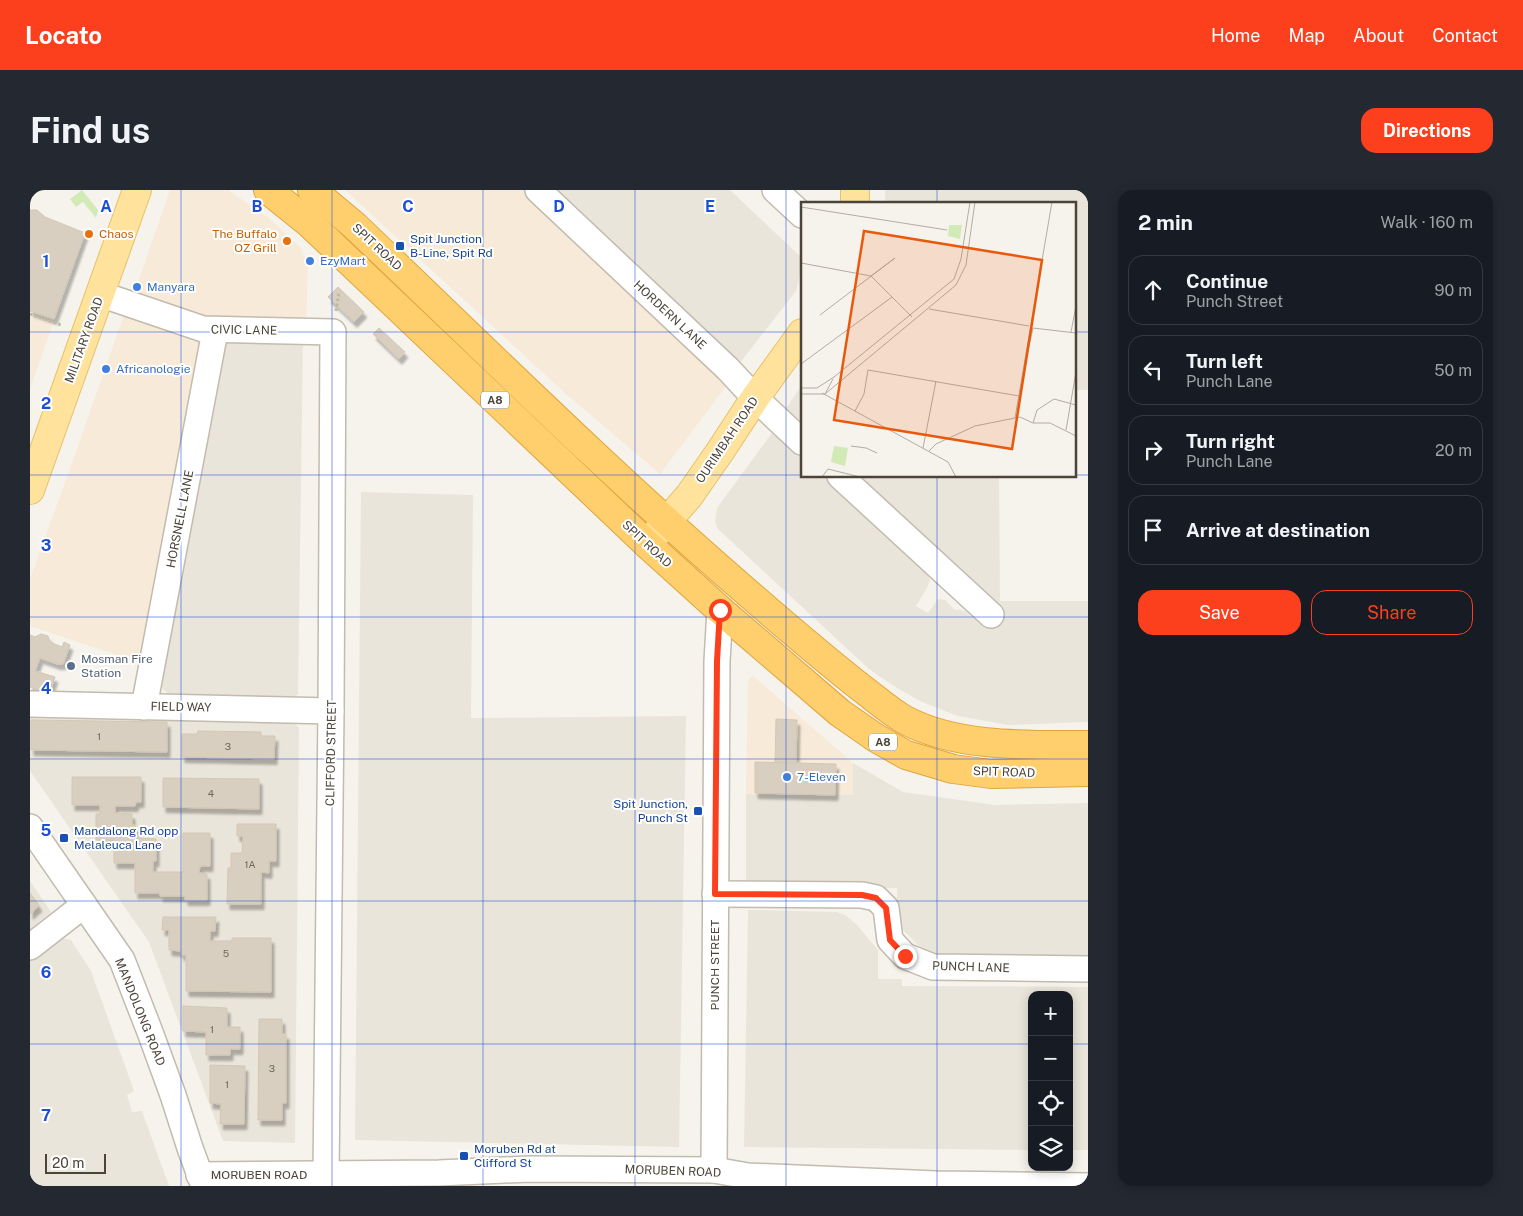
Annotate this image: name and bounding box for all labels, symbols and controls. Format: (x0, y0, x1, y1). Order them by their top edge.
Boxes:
text: Locato (25, 21, 102, 49)
text: Home (1211, 25, 1261, 46)
text: Map (1289, 25, 1325, 46)
text: About (1353, 25, 1404, 46)
text: Contact (1432, 25, 1498, 46)
button: Directions (1361, 108, 1493, 153)
text: Find us (30, 110, 150, 151)
text: A (100, 197, 112, 216)
text: B (252, 197, 263, 216)
text: C (402, 197, 414, 216)
text: D (553, 197, 565, 216)
text: E (705, 197, 715, 216)
inset map (801, 202, 1076, 478)
text: 2 min (1138, 210, 1193, 235)
text: Walk · 160 m (1381, 213, 1473, 232)
street label: SPIT ROAD (349, 221, 405, 273)
place label: Chaos (99, 227, 134, 241)
place label: The Buffalo OZ Grill (212, 227, 277, 255)
marker: Chaos (83, 228, 95, 240)
place label: Spit Junction B-Line, Spit Rd (410, 232, 493, 260)
marker: The Buffalo OZ Grill (281, 235, 293, 247)
marker: Spit Junction B-Line, Spit Rd (394, 240, 406, 252)
text: 1 (43, 252, 49, 271)
place label: EzyMart (320, 254, 366, 268)
marker: EzyMart (304, 255, 316, 267)
text: Continue (1186, 270, 1268, 292)
icon: ahead (1139, 276, 1167, 304)
street label: HORDERN LANE (631, 278, 709, 352)
place label: Manyara (147, 280, 195, 294)
marker: Manyara (131, 281, 143, 293)
text: 90 m (1435, 281, 1472, 300)
text: Punch Street (1186, 292, 1283, 311)
street label: MILITARY ROAD (62, 295, 106, 385)
street label: CIVIC LANE (211, 322, 277, 338)
text: Turn left (1186, 350, 1263, 372)
icon: left (1139, 356, 1167, 384)
text: 50 m (1434, 361, 1472, 380)
place label: Africanologie (116, 362, 191, 376)
marker: Africanologie (100, 363, 112, 375)
text: Punch Lane (1186, 372, 1273, 391)
road number: A8 (481, 392, 509, 408)
text: 2 (41, 394, 51, 413)
street label: OURIMBAH ROAD (693, 394, 761, 486)
text: Turn right (1186, 430, 1275, 452)
icon: right (1139, 436, 1167, 464)
text: 20 m (1435, 441, 1472, 460)
text: Punch Lane (1186, 452, 1273, 471)
street label: HORSNELL LANE (164, 469, 196, 569)
icon: arrive (1139, 516, 1167, 544)
street label: SPIT ROAD (619, 518, 675, 570)
text: Arrive at destination (1186, 519, 1370, 541)
text: 3 (41, 536, 51, 555)
button: Save (1138, 590, 1301, 635)
button: Share (1311, 590, 1473, 635)
route start (709, 599, 732, 622)
place label: Mosman Fire Station (81, 652, 153, 680)
marker: Mosman Fire Station (65, 660, 77, 672)
text: 4 (41, 679, 52, 698)
street label: FIELD WAY (150, 699, 212, 715)
street label: CLIFFORD STREET (323, 700, 339, 806)
house number: 1 (97, 730, 101, 742)
road number: A8 (869, 734, 897, 750)
house number: 3 (225, 740, 231, 752)
street label: SPIT ROAD (973, 764, 1035, 780)
place label: 7-Eleven (797, 770, 846, 784)
marker: 7-Eleven (781, 771, 793, 783)
house number: 4 (208, 787, 214, 799)
place label: Spit Junction, Punch St (613, 797, 688, 825)
marker: Spit Junction, Punch St (692, 805, 704, 817)
text: 5 (41, 821, 52, 840)
place label: Mandalong Rd opp Melaleuca Lane (74, 824, 178, 852)
marker: Mandalong Rd opp Melaleuca Lane (58, 832, 70, 844)
house number: 1A (244, 858, 256, 870)
street label: PUNCH STREET (708, 920, 722, 1010)
route end (894, 945, 917, 968)
house number: 5 (223, 947, 229, 959)
street label: MANDOLONG ROAD (112, 956, 168, 1068)
street label: PUNCH LANE (932, 959, 1010, 975)
text: 6 (41, 963, 51, 982)
map controls (1028, 991, 1073, 1171)
button: + (1028, 991, 1073, 1036)
house number: 1 (210, 1023, 214, 1035)
button: − (1028, 1036, 1073, 1081)
house number: 3 (269, 1062, 275, 1074)
house number: 1 (225, 1078, 229, 1090)
button: locate (1028, 1081, 1073, 1126)
text: 7 (41, 1106, 51, 1125)
button: layers (1028, 1126, 1073, 1171)
place label: Moruben Rd at Clifford St (474, 1142, 556, 1170)
marker: Moruben Rd at Clifford St (458, 1150, 470, 1162)
scale bar (45, 1151, 106, 1174)
text: 20 m (52, 1155, 84, 1171)
street label: MORUBEN ROAD (624, 1162, 722, 1180)
street label: MORUBEN ROAD (211, 1168, 307, 1182)

